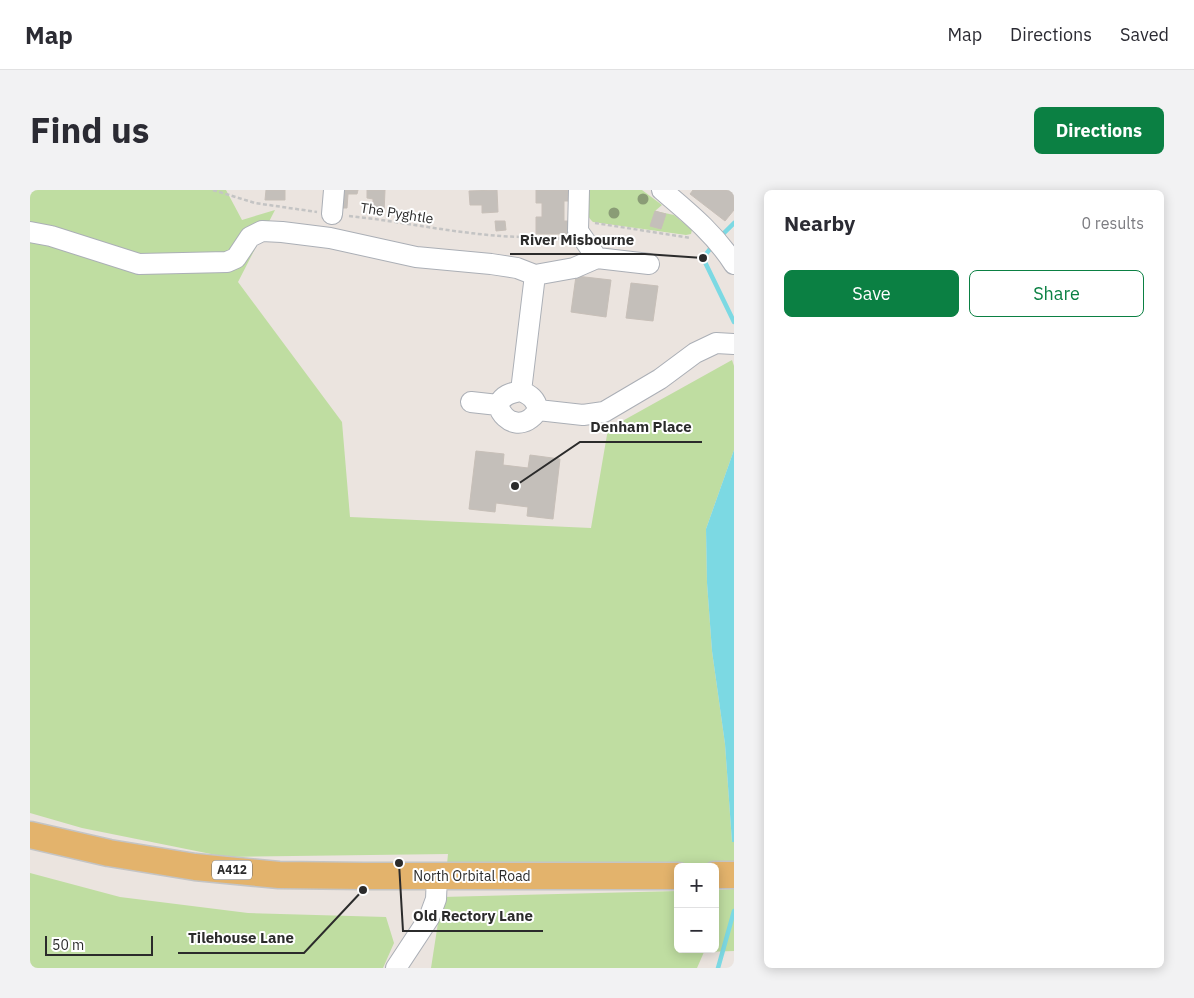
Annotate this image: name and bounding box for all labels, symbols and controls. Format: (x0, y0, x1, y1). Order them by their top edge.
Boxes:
text: Map (25, 19, 73, 51)
text: Map (947, 23, 982, 46)
text: Directions (1010, 23, 1092, 46)
text: Saved (1120, 23, 1169, 46)
text: Find us (30, 107, 149, 153)
button: Directions (1034, 107, 1164, 154)
street label: The Pyghtle (359, 198, 435, 228)
text: Nearby (784, 209, 855, 237)
text: 0 results (1081, 213, 1144, 233)
callout: River Misbourne (510, 224, 645, 254)
text: River Misbourne (520, 230, 634, 249)
button: Save (784, 270, 959, 317)
button: Share (969, 270, 1144, 317)
callout: Denham Place (580, 412, 702, 442)
text: Denham Place (590, 417, 692, 436)
road number: A412 (212, 860, 252, 880)
map controls (674, 863, 719, 953)
button: + (674, 863, 719, 908)
street label: North Orbital Road (413, 867, 531, 885)
callout: Old Rectory Lane (403, 901, 543, 931)
text: Old Rectory Lane (413, 906, 533, 925)
button: − (674, 908, 719, 953)
callout: Tilehouse Lane (178, 923, 304, 953)
text: Tilehouse Lane (188, 928, 294, 947)
scale bar (45, 933, 152, 956)
text: 50 m (52, 936, 84, 954)

